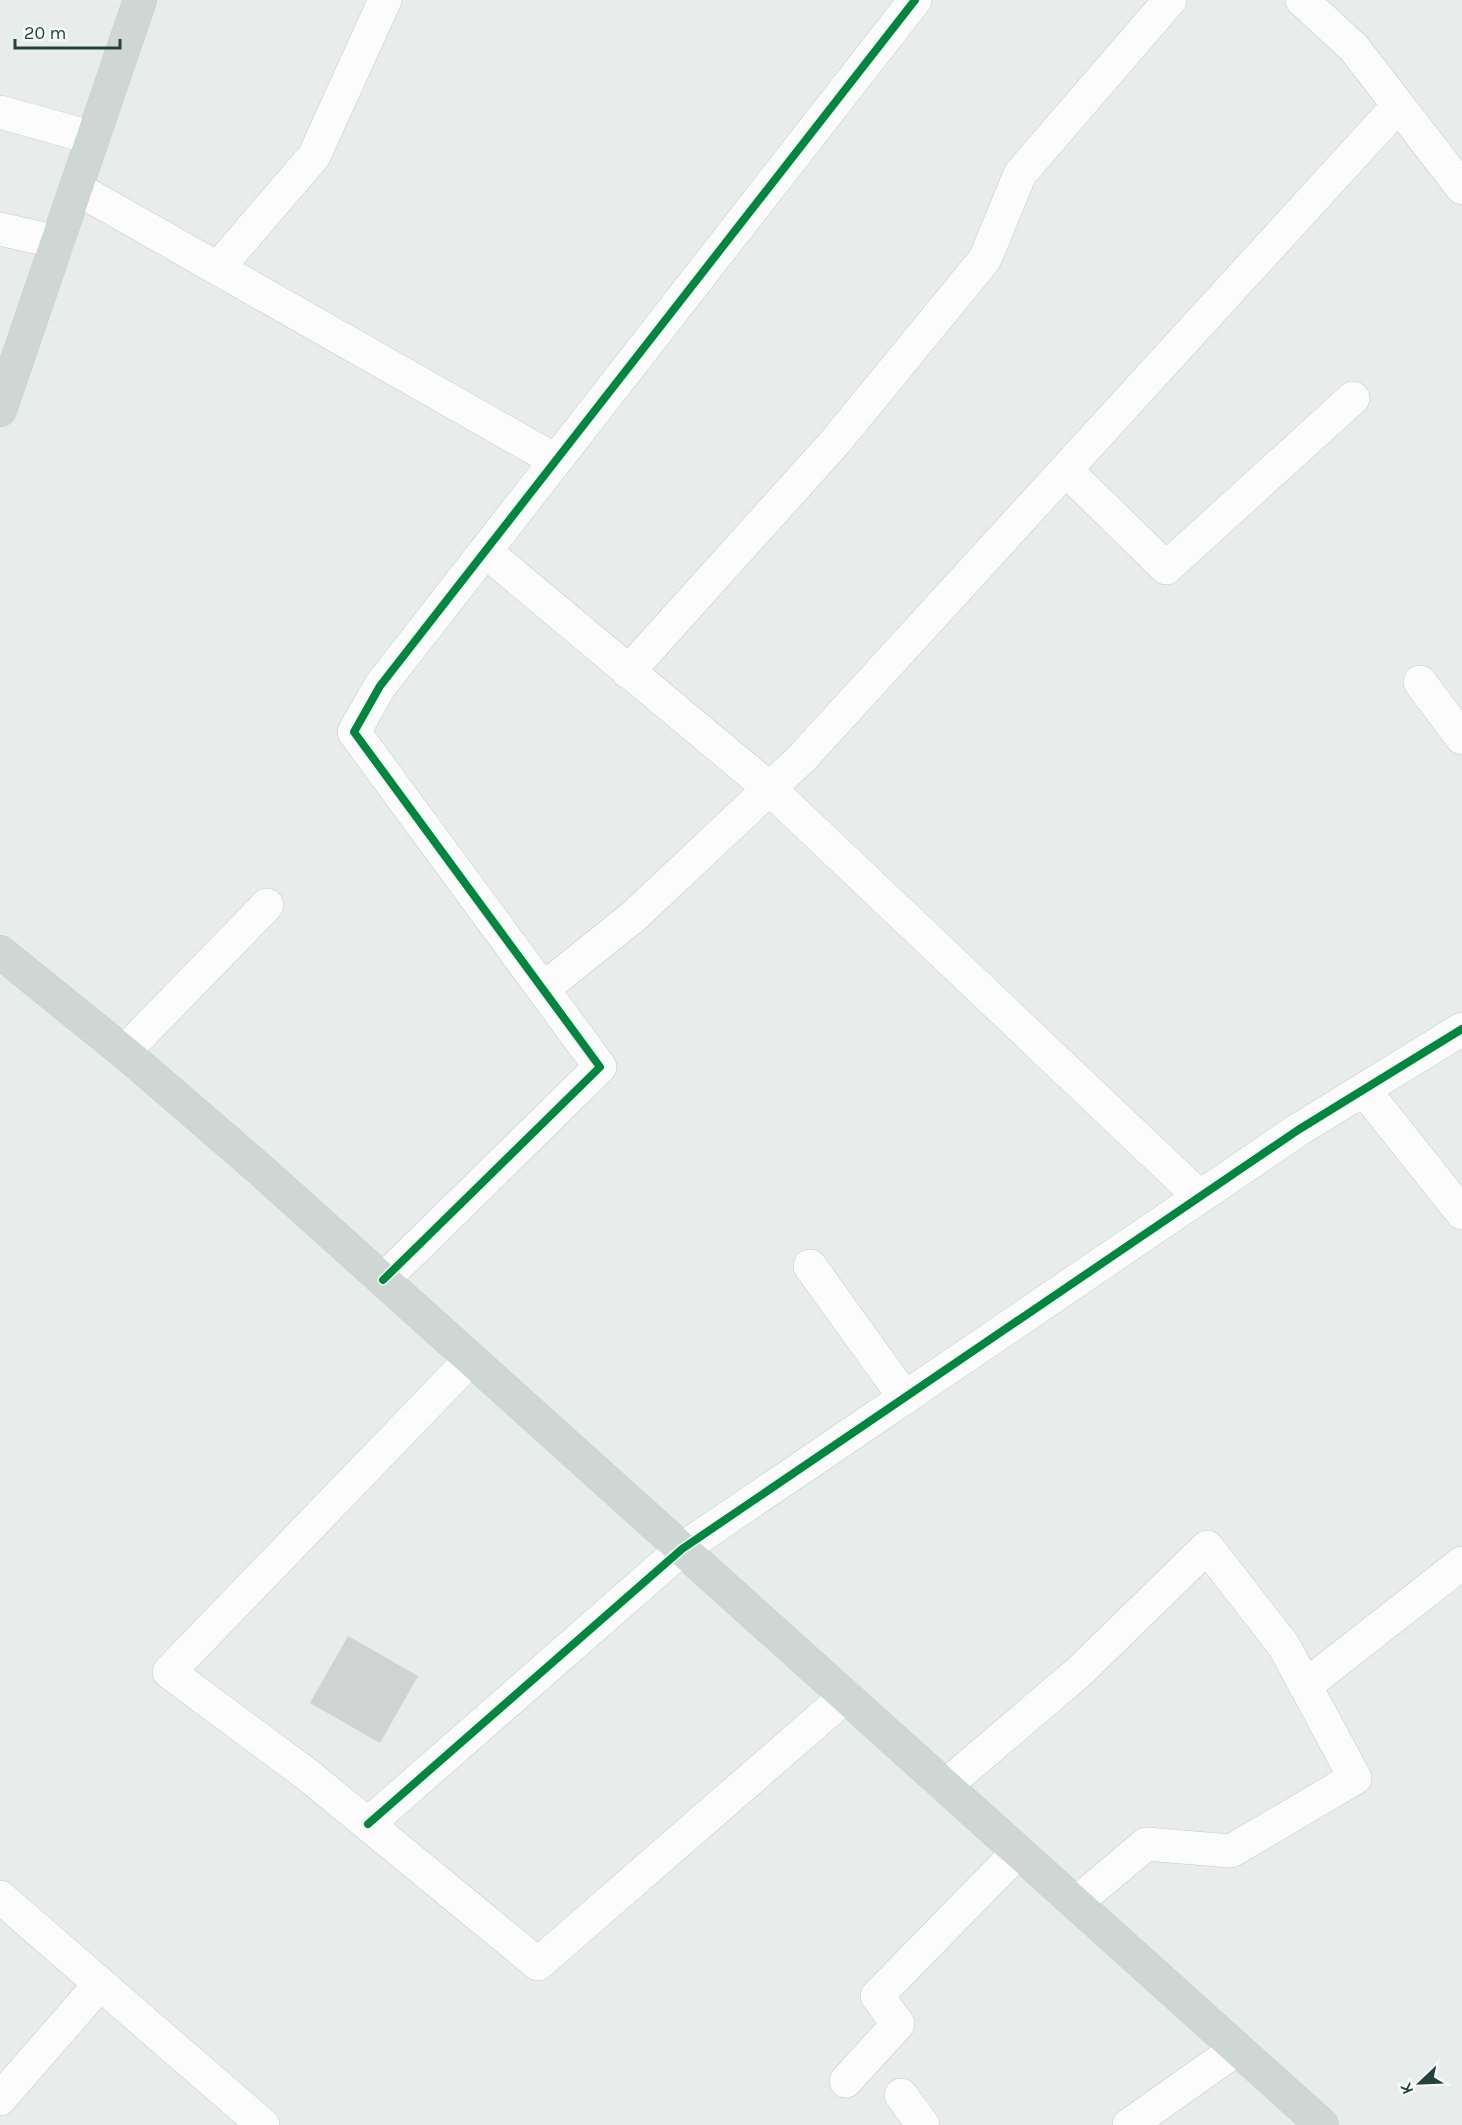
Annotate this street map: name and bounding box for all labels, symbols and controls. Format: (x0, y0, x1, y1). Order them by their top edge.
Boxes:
scale bar (15, 12, 120, 50)
text: 20 m (24, 22, 66, 44)
north arrow (1390, 2053, 1450, 2113)
text: K (1396, 2080, 1417, 2097)

